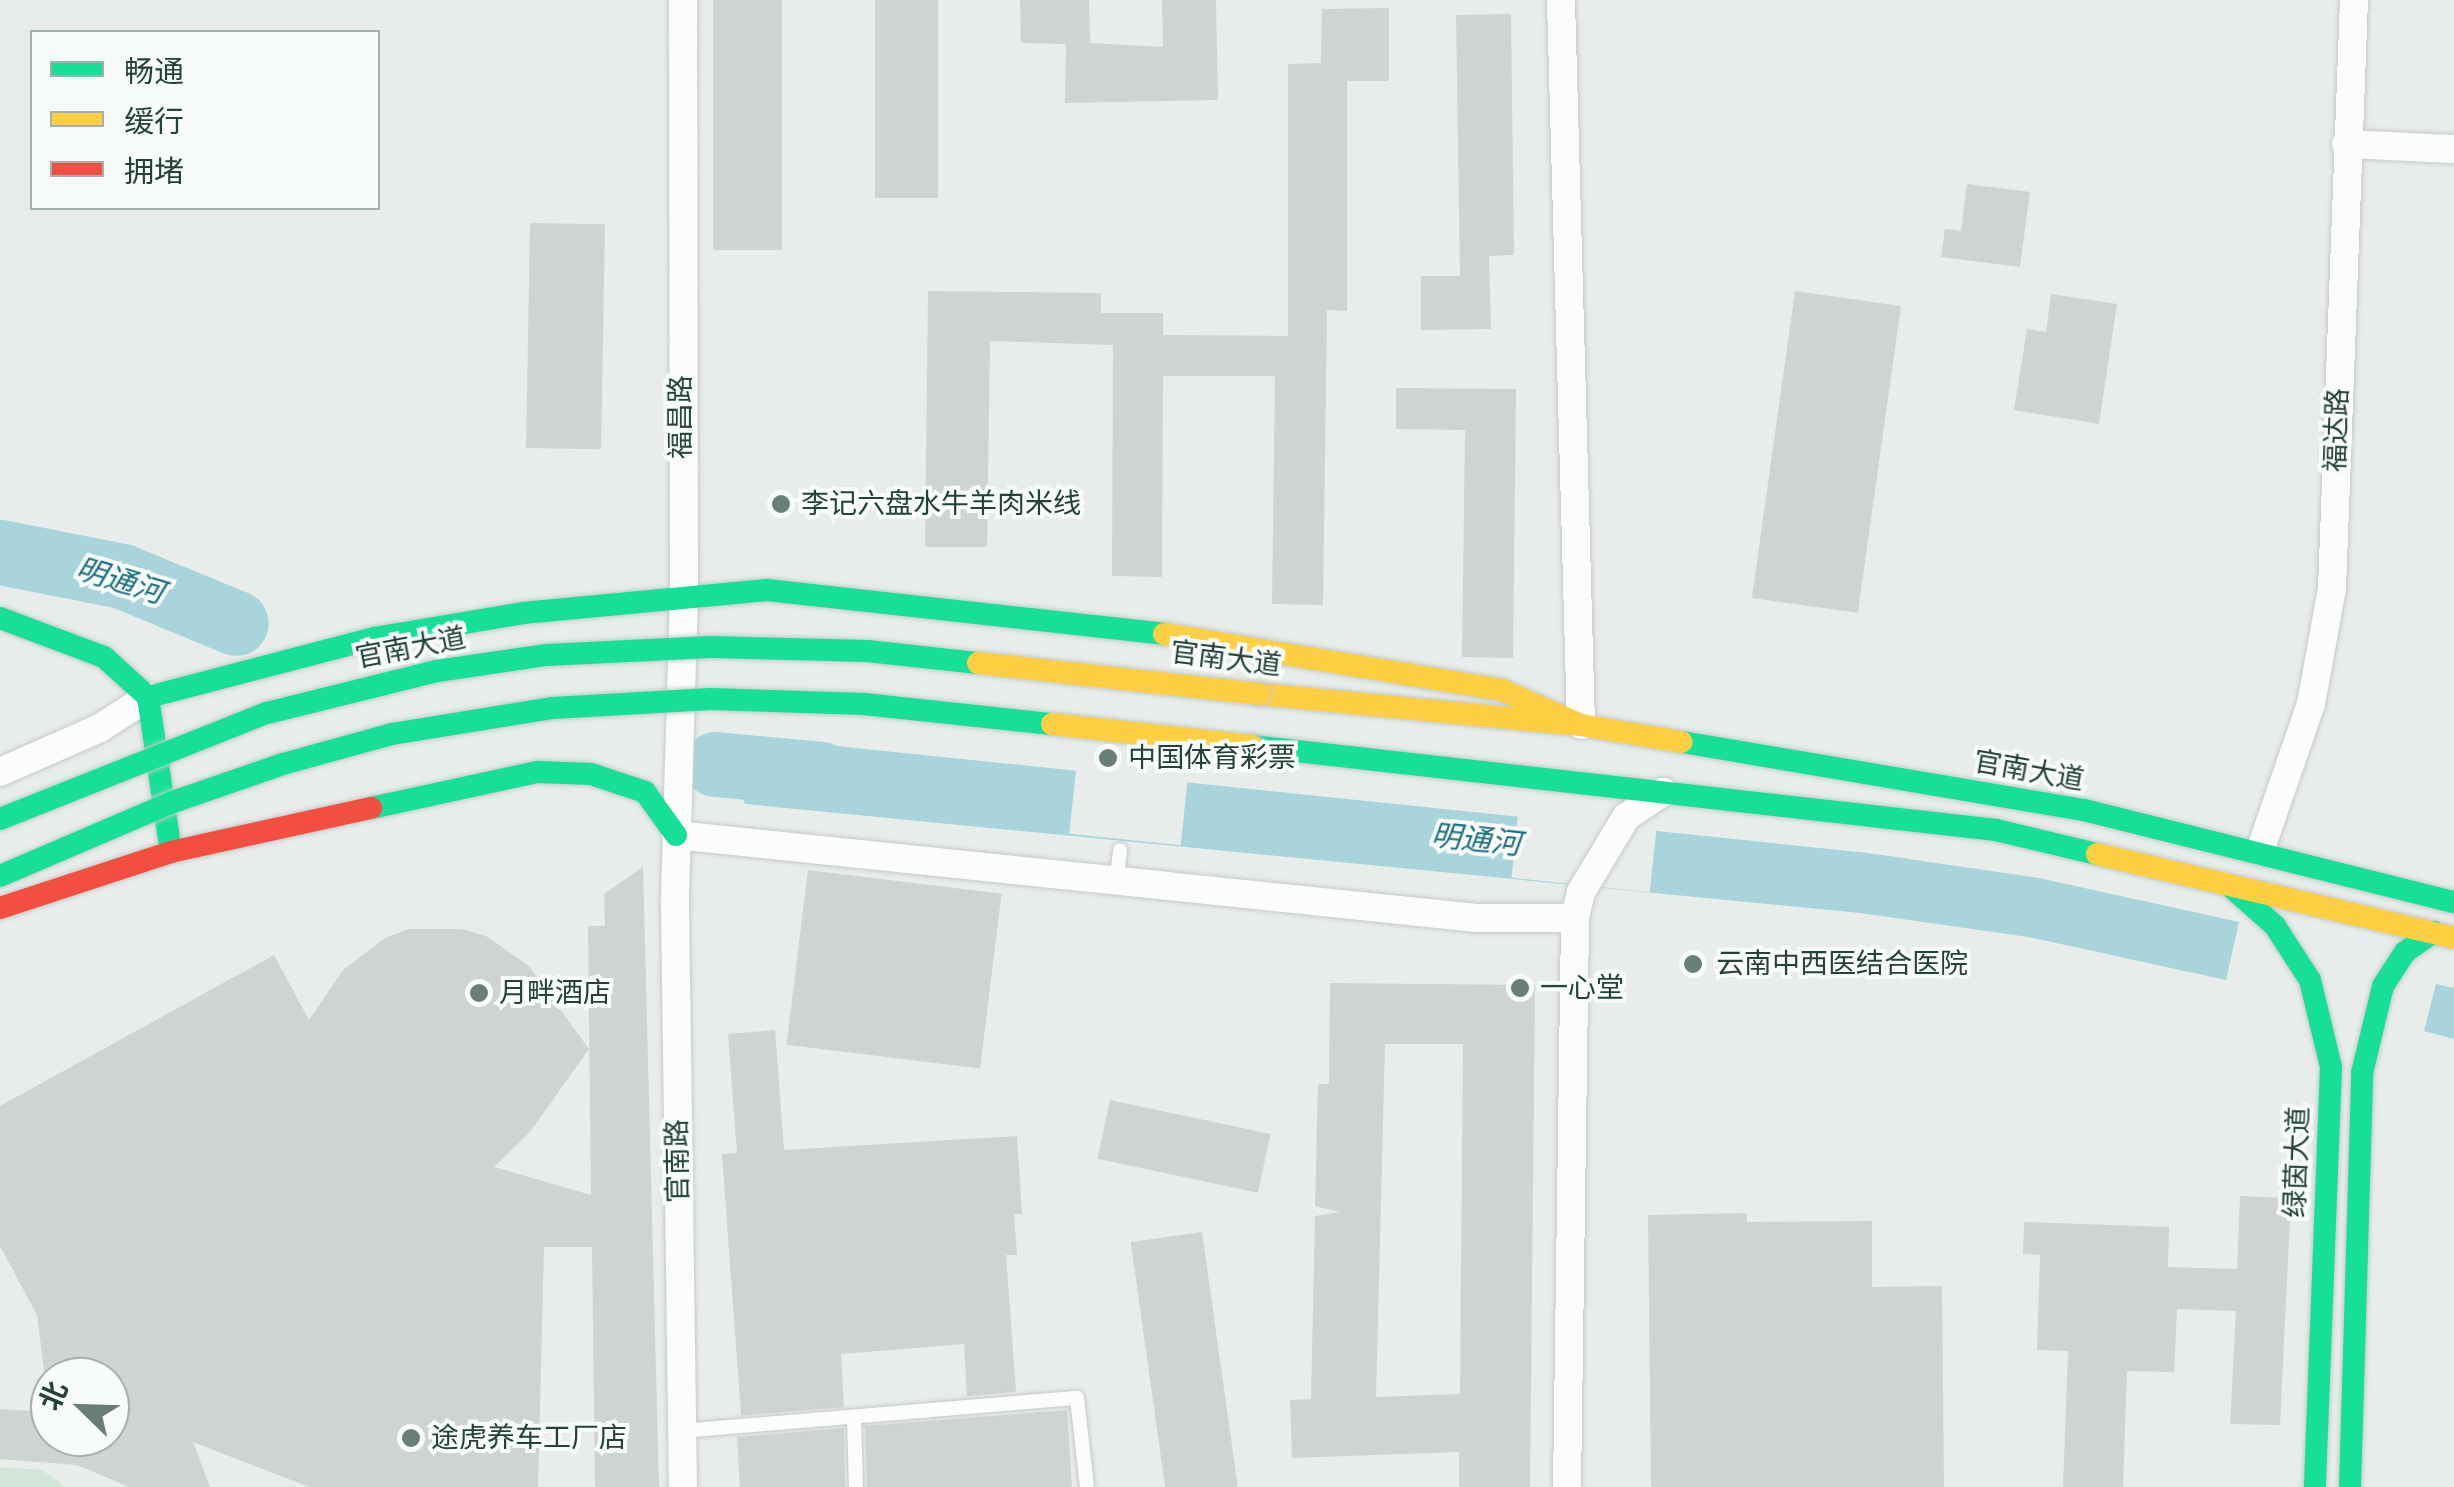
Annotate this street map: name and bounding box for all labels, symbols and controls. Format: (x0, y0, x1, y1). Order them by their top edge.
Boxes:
legend (30, 30, 380, 210)
text: 畅通 (124, 54, 184, 89)
text: 缓行 (124, 104, 184, 139)
text: 拥堵 (124, 154, 184, 189)
street label: 福昌路 (664, 375, 698, 459)
street label: 福达路 (2319, 387, 2355, 473)
place label: 李记六盘水牛羊肉米线 (801, 487, 1081, 521)
marker: 李记六盘水牛羊肉米线 (770, 493, 792, 515)
water label: 明通河 (72, 551, 168, 611)
street label: 官南大道 (353, 621, 469, 675)
street label: 官南大道 (1168, 636, 1284, 682)
place label: 中国体育彩票 (1128, 741, 1296, 775)
street label: 官南大道 (1971, 745, 2087, 797)
marker: 中国体育彩票 (1097, 747, 1119, 769)
water label: 明通河 (1429, 817, 1523, 863)
place label: 云南中西医结合医院 (1716, 947, 1968, 981)
marker: 云南中西医结合医院 (1680, 951, 1706, 977)
place label: 一心堂 (1540, 971, 1624, 1005)
place label: 月畔酒店 (499, 976, 611, 1010)
marker: 一心堂 (1509, 977, 1531, 999)
marker: 月畔酒店 (468, 982, 490, 1004)
street label: 绿茵大道 (2278, 1105, 2316, 1219)
street label: 官南路 (660, 1119, 696, 1203)
north arrow (30, 1357, 130, 1457)
text: 北 (33, 1377, 74, 1415)
place label: 途虎养车工厂店 (431, 1421, 627, 1455)
marker: 途虎养车工厂店 (400, 1427, 422, 1449)

